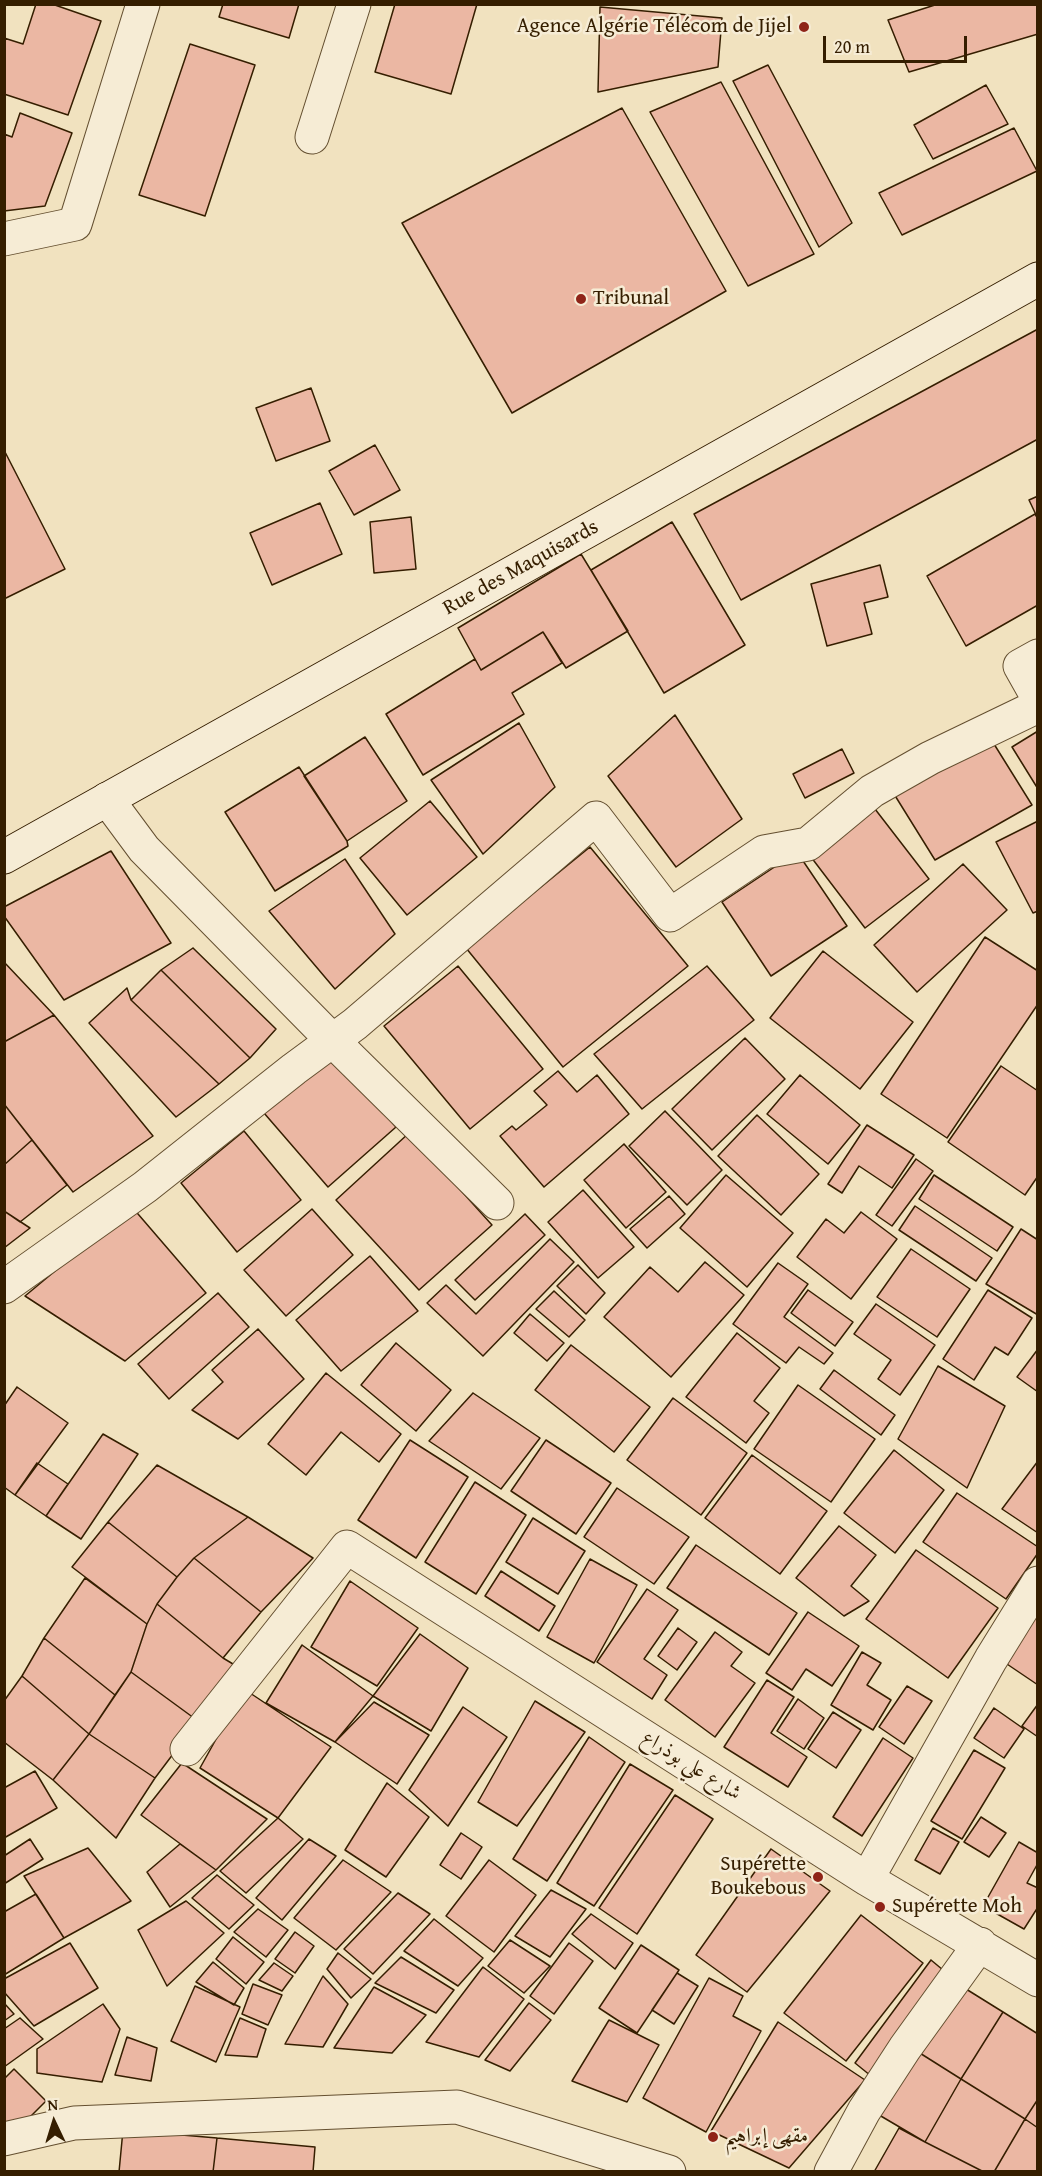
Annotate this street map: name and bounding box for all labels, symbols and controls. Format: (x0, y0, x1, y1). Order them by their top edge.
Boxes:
place label: Agence Algérie Télécom de Jijel (517, 14, 792, 40)
marker: Agence Algérie Télécom de Jijel (797, 20, 811, 34)
scale bar (826, 24, 970, 62)
text: 20 m (834, 33, 870, 60)
place label: Tribunal (593, 286, 669, 312)
marker: Tribunal (574, 292, 588, 306)
street label: Rue des Maquisards (439, 515, 603, 621)
street label: شارع علي بوذراع (636, 1725, 746, 1807)
place label: Supérette Boukebous (711, 1852, 806, 1902)
marker: Supérette Boukebous (811, 1870, 825, 1884)
place label: Supérette Moh (892, 1894, 1022, 1920)
marker: Supérette Moh (873, 1900, 887, 1914)
north arrow (24, 2092, 84, 2152)
text: N (47, 2092, 59, 2116)
place label: مقهى إبراهيم (725, 2124, 808, 2150)
marker: مقهى إبراهيم (706, 2130, 720, 2144)

